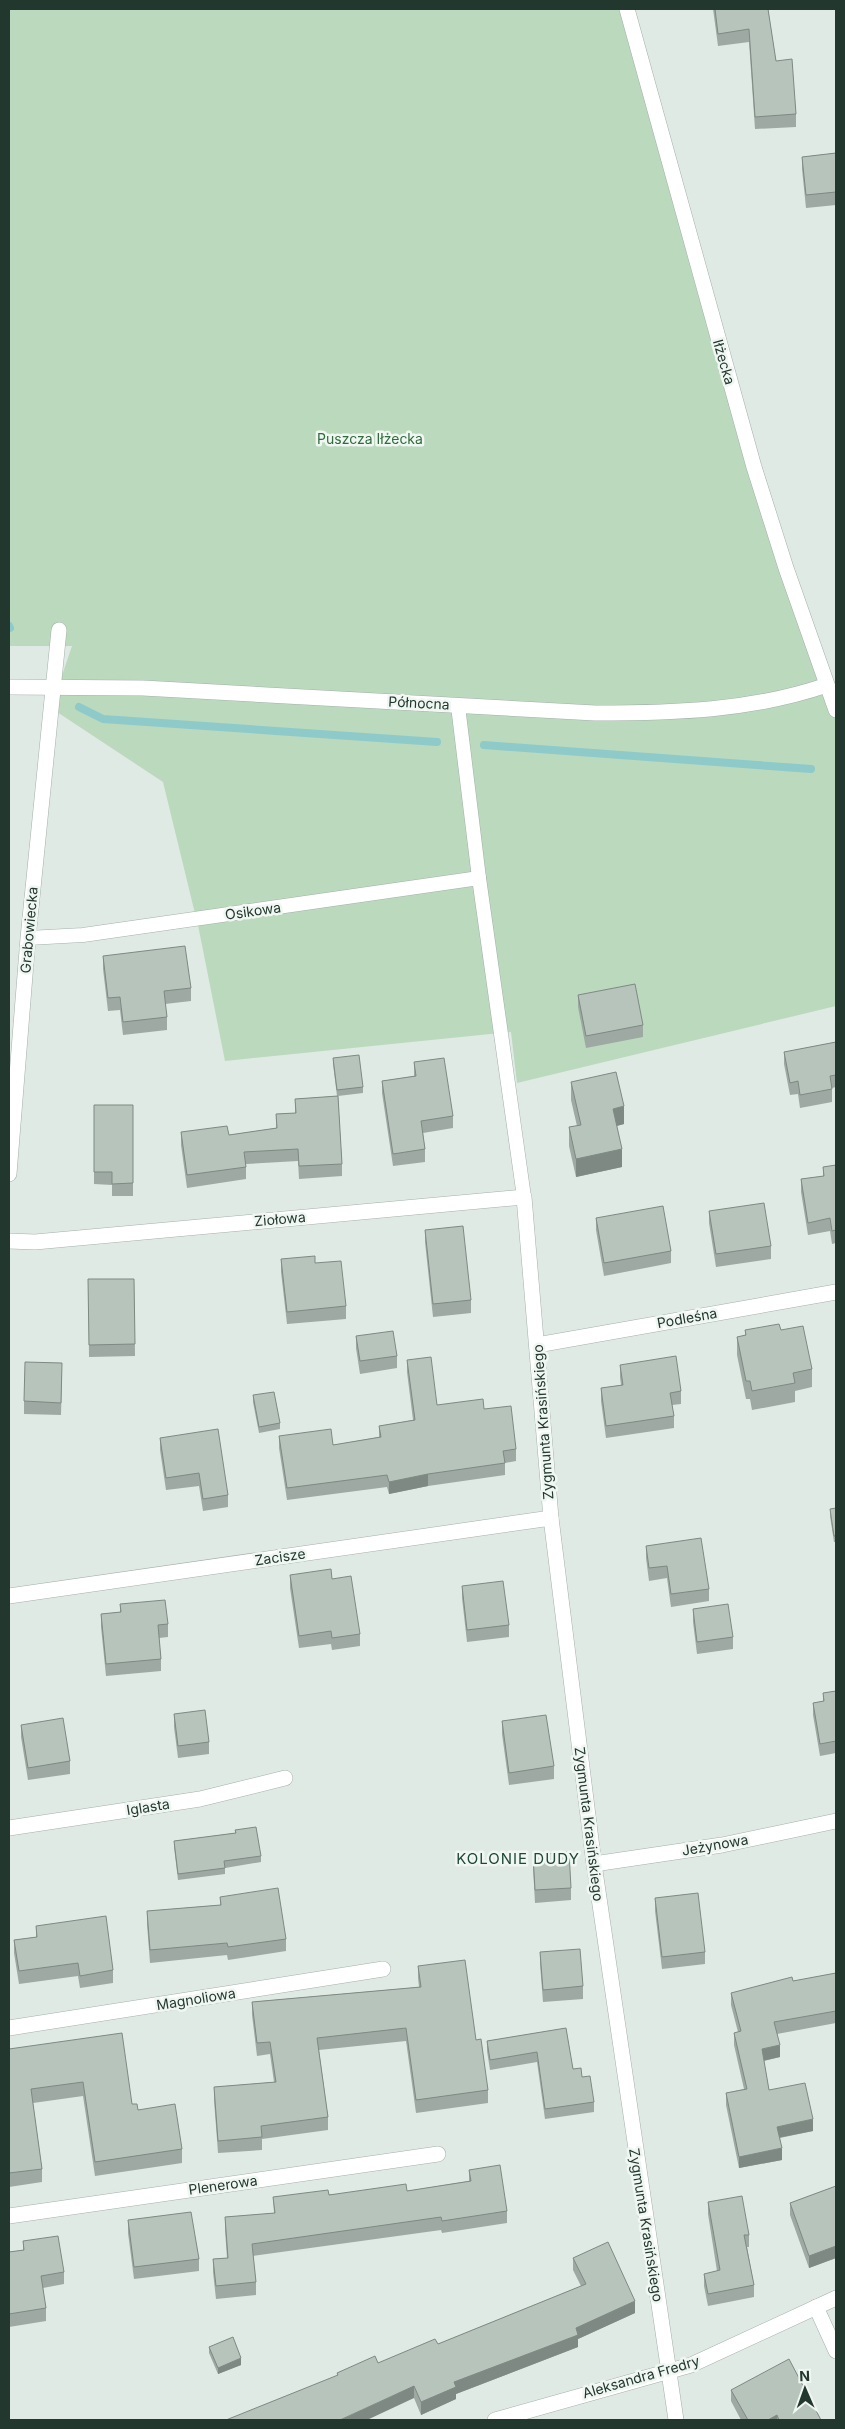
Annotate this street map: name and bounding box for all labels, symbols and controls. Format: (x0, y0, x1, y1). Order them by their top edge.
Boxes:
street label: Iłżecka (710, 337, 739, 387)
park label: Puszcza Iłżecka (317, 430, 423, 447)
street label: Północna (388, 692, 450, 713)
street label: Grabowiecka (16, 886, 41, 974)
street label: Osikowa (224, 898, 282, 923)
street label: Ziołowa (254, 1208, 306, 1229)
street label: Podleśna (655, 1304, 718, 1331)
street label: Zygmunta Krasińskiego (529, 1344, 556, 1500)
street label: Zacisze (253, 1545, 306, 1568)
street label: Zygmunta Krasińskiego (572, 1746, 607, 1902)
street label: Iglasta (125, 1795, 171, 1818)
street label: Jeżynowa (680, 1830, 750, 1859)
district label: KOLONIE DUDY (456, 1849, 580, 1868)
street label: Magnoliowa (155, 1984, 237, 2013)
street label: Zygmunta Krasińskiego (626, 2147, 667, 2303)
street label: Plenerowa (187, 2171, 258, 2198)
street label: Aleksandra Fredry (580, 2352, 702, 2401)
north arrow (780, 2364, 830, 2414)
text: N (799, 2367, 810, 2384)

